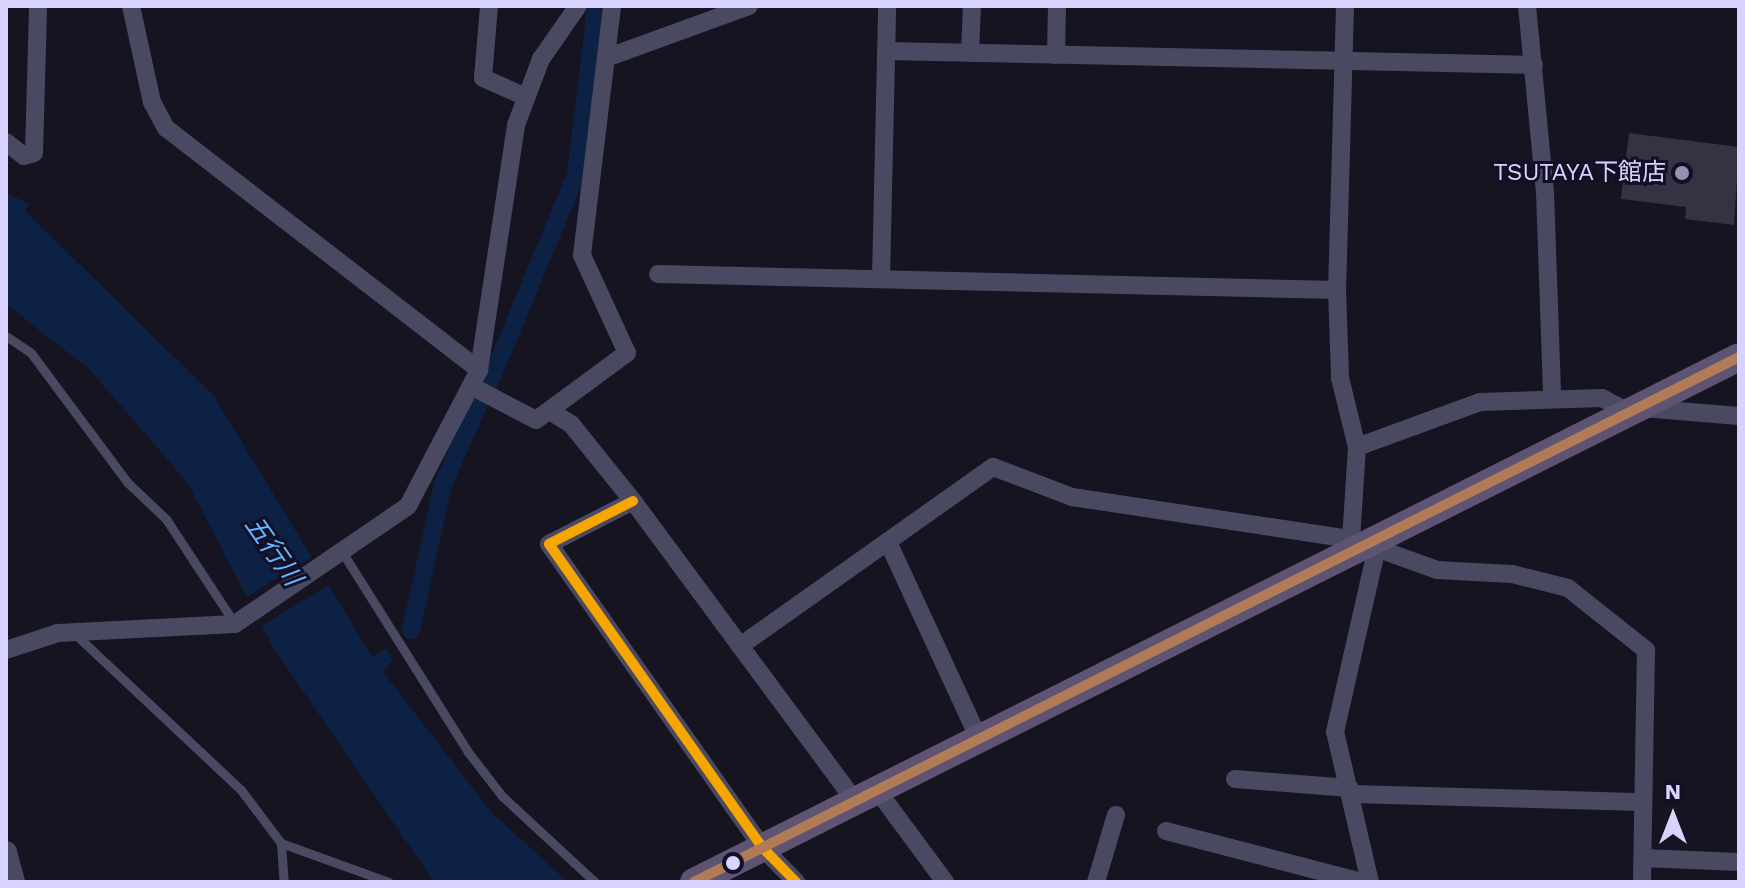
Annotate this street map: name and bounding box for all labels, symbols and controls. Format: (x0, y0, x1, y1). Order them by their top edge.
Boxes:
place label: TSUTAYA下館店 (1493, 159, 1666, 187)
marker: TSUTAYA下館店 (1673, 164, 1691, 182)
water label: 五行川 (238, 510, 308, 592)
north arrow (1633, 776, 1713, 856)
text: N (1665, 779, 1681, 804)
unlabelled marker (725, 855, 741, 871)

